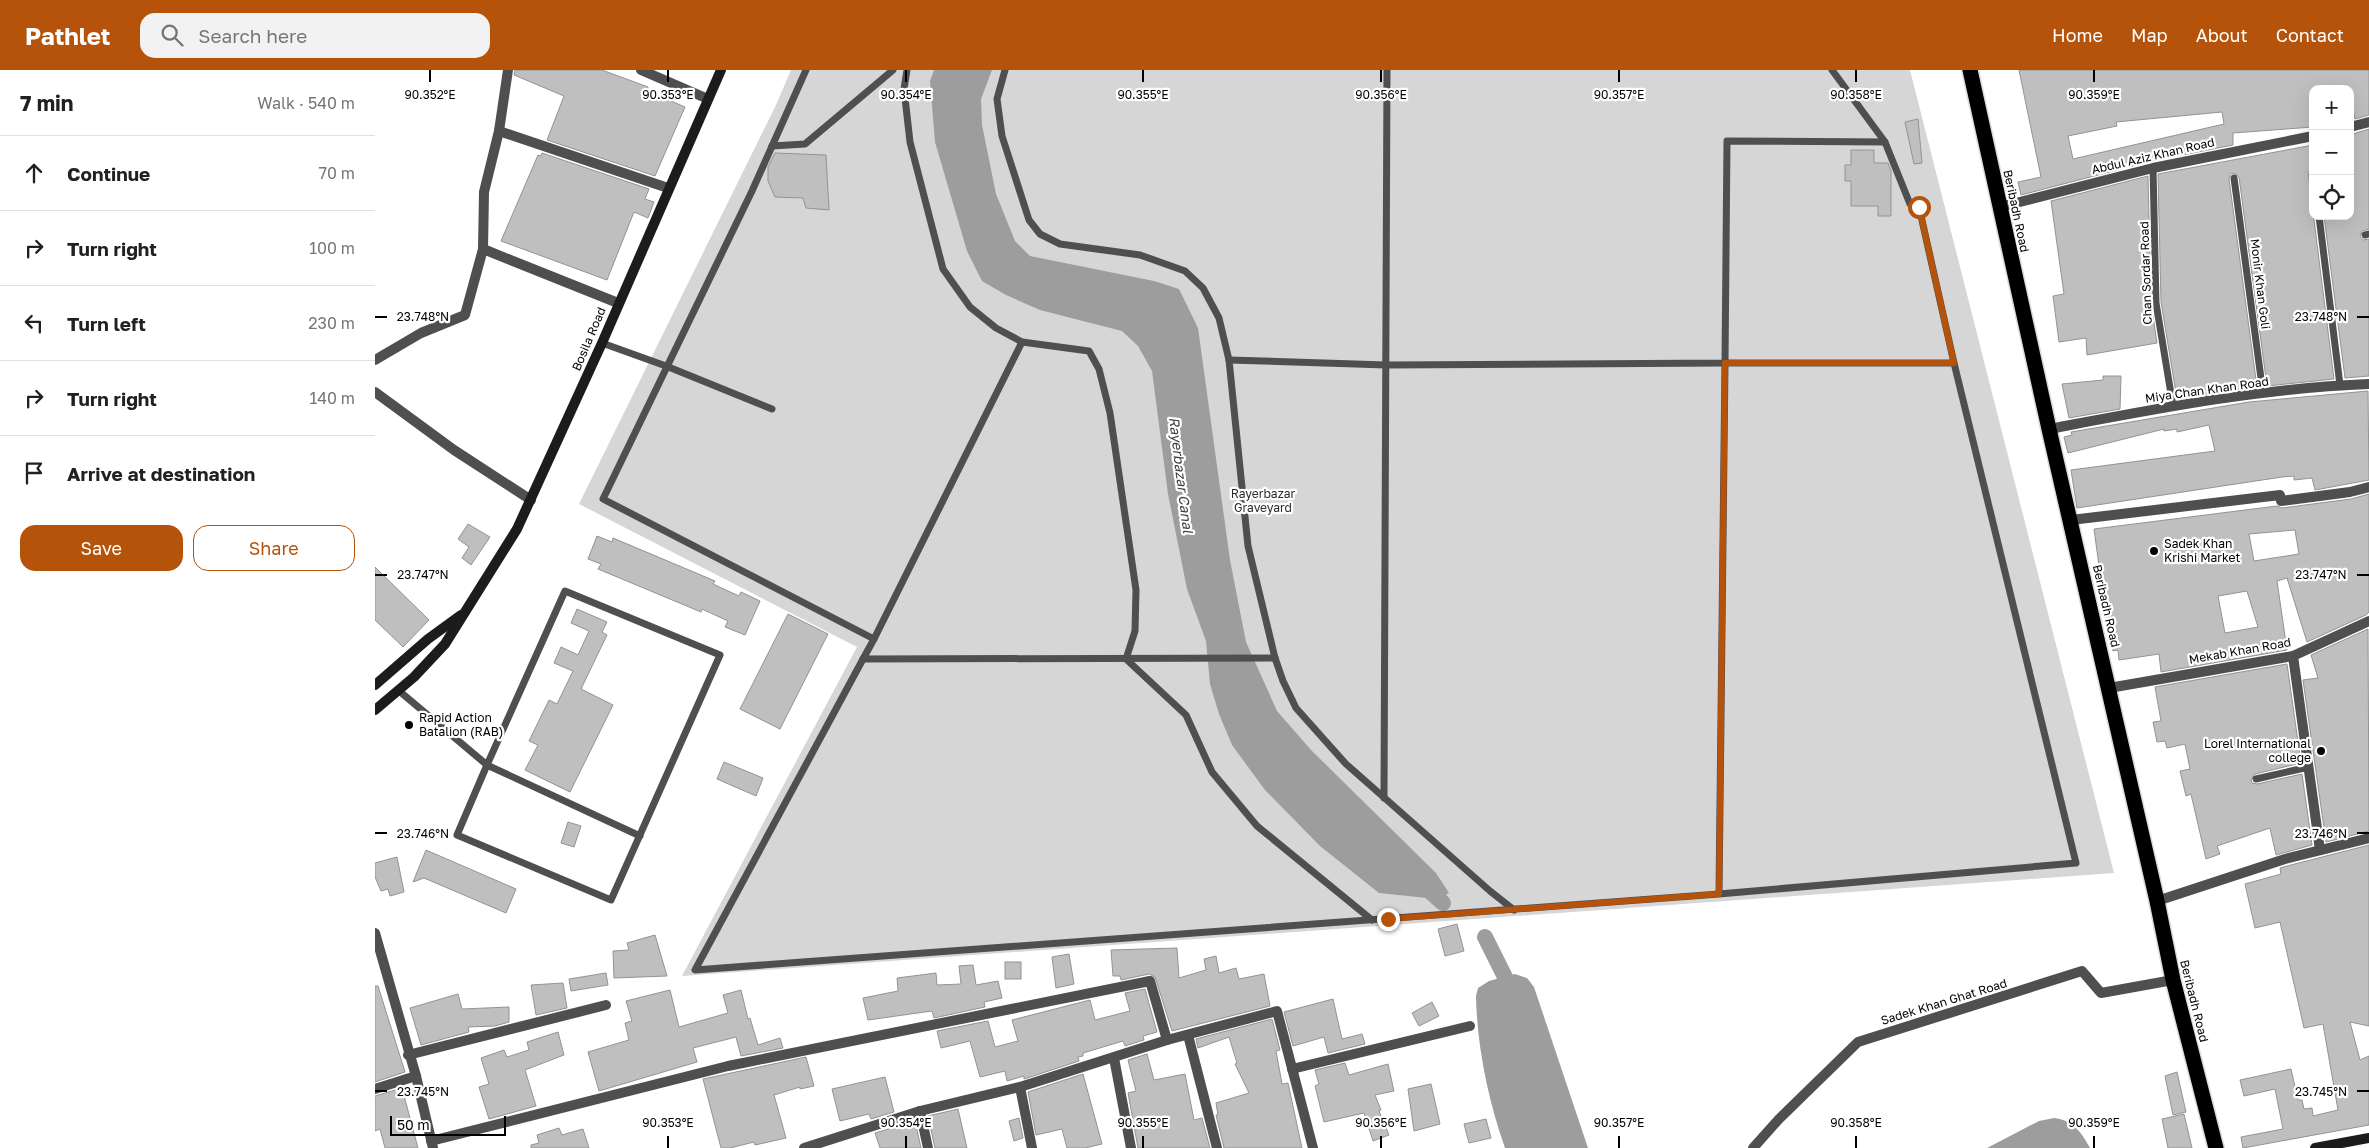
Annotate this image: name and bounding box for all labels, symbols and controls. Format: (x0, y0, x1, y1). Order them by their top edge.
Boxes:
search box (140, 13, 490, 58)
text: Pathlet (25, 21, 110, 50)
icon: search (158, 21, 186, 49)
text: Search here (198, 24, 307, 47)
text: Home (2052, 24, 2103, 46)
text: Map (2131, 24, 2168, 46)
text: About (2196, 24, 2248, 46)
text: Contact (2276, 24, 2344, 46)
map controls (2309, 85, 2354, 220)
button: + (2309, 85, 2354, 130)
text: 90.352°E (404, 87, 456, 102)
text: 90.353°E (642, 87, 694, 102)
text: 90.354°E (880, 87, 932, 102)
text: 90.355°E (1117, 87, 1169, 102)
text: 90.356°E (1355, 87, 1407, 102)
text: 90.357°E (1594, 87, 1644, 102)
text: 90.358°E (1830, 87, 1882, 102)
text: 90.359°E (2068, 87, 2120, 102)
text: 7 min (20, 90, 74, 116)
text: Walk · 540 m (257, 93, 355, 113)
button: − (2309, 130, 2354, 175)
street label: Abdul Aziz Khan Road (2090, 134, 2216, 177)
icon: ahead (20, 159, 48, 187)
text: Continue (67, 162, 150, 185)
text: 70 m (318, 163, 355, 183)
street label: Beribadh Road (2000, 168, 2033, 254)
button: locate (2309, 175, 2354, 220)
route start (1908, 196, 1931, 219)
street label: Chan Sordar Road (2136, 221, 2155, 325)
icon: right (20, 234, 48, 262)
text: Turn right (67, 237, 157, 260)
text: 100 m (309, 238, 355, 258)
street label: Monir Khan Goli (2247, 238, 2274, 330)
street label: Bosila Road (568, 305, 609, 373)
icon: left (20, 309, 48, 337)
text: 23.748°N (397, 309, 449, 324)
text: 23.748°N (2295, 309, 2347, 324)
text: Turn left (67, 312, 146, 335)
text: 230 m (308, 313, 355, 333)
street label: Miya Chan Khan Road (2144, 373, 2270, 406)
icon: right (20, 384, 48, 412)
text: Turn right (67, 387, 157, 410)
text: 140 m (309, 388, 355, 408)
water label: Rayerbazar Canal (1166, 416, 1197, 535)
icon: arrive (20, 459, 48, 487)
text: Arrive at destination (67, 462, 255, 485)
park label: Rayerbazar Graveyard (1231, 486, 1296, 515)
button: Save (20, 525, 183, 571)
button: Share (193, 525, 355, 571)
place label: Sadek Khan Krishi Market (2164, 536, 2240, 565)
marker: Sadek Khan Krishi Market (2148, 545, 2160, 557)
street label: Beribadh Road (2090, 563, 2123, 649)
text: 23.747°N (397, 567, 449, 582)
text: 23.747°N (2295, 567, 2347, 582)
street label: Mekab Khan Road (2188, 634, 2292, 667)
place label: Rapid Action Batalion (RAB) (419, 710, 503, 739)
marker: Rapid Action Batalion (RAB) (403, 719, 415, 731)
place label: Lorel International college (2204, 736, 2311, 765)
marker: Lorel International college (2315, 745, 2327, 757)
text: 23.746°N (397, 826, 449, 841)
text: 23.746°N (2295, 826, 2347, 841)
route end (1377, 908, 1400, 931)
street label: Beribadh Road (2177, 958, 2212, 1044)
street label: Sadek Khan Ghat Road (1879, 975, 2009, 1028)
text: 23.745°N (397, 1084, 449, 1099)
text: 23.745°N (2295, 1084, 2347, 1099)
scale bar (390, 1113, 506, 1136)
text: 90.353°E (642, 1115, 694, 1130)
text: 90.354°E (880, 1115, 932, 1130)
text: 90.355°E (1117, 1115, 1169, 1130)
text: 90.356°E (1355, 1115, 1407, 1130)
text: 90.357°E (1594, 1115, 1644, 1130)
text: 90.358°E (1830, 1115, 1882, 1130)
text: 90.359°E (2068, 1115, 2120, 1130)
text: 50 m (397, 1116, 430, 1133)

